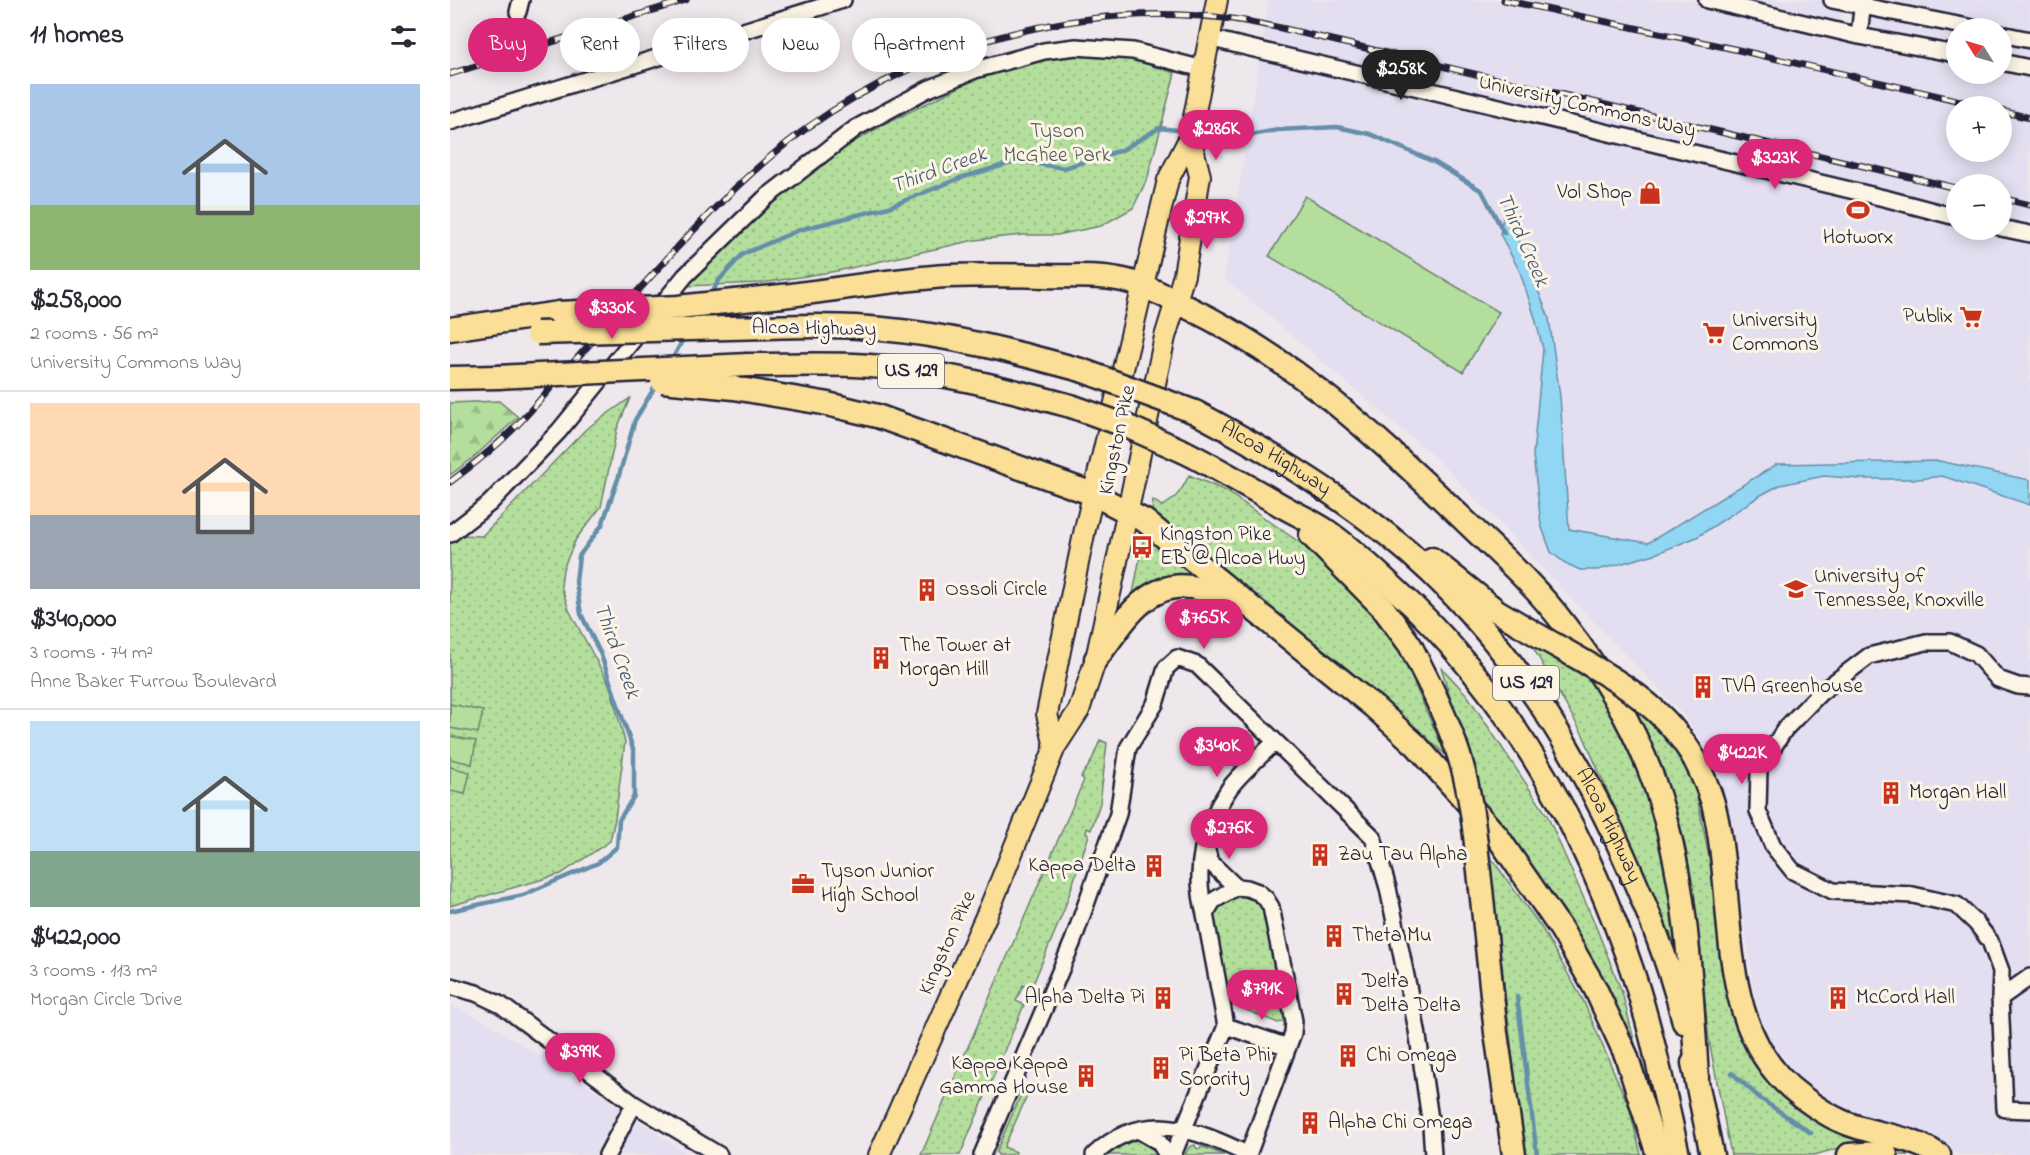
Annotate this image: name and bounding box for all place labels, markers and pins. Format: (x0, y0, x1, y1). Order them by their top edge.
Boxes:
pin: $258K (1359, 50, 1443, 101)
pin: $286K (1174, 110, 1258, 161)
pin: $323K (1733, 139, 1817, 190)
place label: Vol Shop (1556, 178, 1632, 208)
shop icon: Vol Shop (1637, 180, 1663, 206)
sports icon: Hotworx (1845, 197, 1871, 223)
pin: $297K (1165, 199, 1249, 250)
place label: Hotworx (1823, 223, 1893, 253)
pin: $330K (570, 289, 654, 340)
place label: Publix (1903, 302, 1953, 332)
supermarket icon: Publix (1958, 304, 1984, 330)
place label: University Commons (1732, 306, 1819, 360)
supermarket icon: University Commons (1701, 320, 1727, 346)
place label: Kingston Pike EB @ Alcoa Hwy (1160, 520, 1305, 576)
bus stop icon: Kingston Pike EB @ Alcoa Hwy (1129, 534, 1155, 560)
place label: University of Tennessee, Knoxville (1814, 562, 1984, 616)
place label: Ossoli Circle (945, 575, 1048, 605)
school or university icon: University of Tennessee, Knoxville (1783, 576, 1809, 602)
building icon: Ossoli Circle (914, 577, 940, 603)
pin: $765K (1162, 599, 1246, 650)
place label: The Tower at Morgan Hill (899, 631, 1011, 687)
building icon: The Tower at Morgan Hill (868, 645, 894, 671)
place label: TVA Greenhouse (1721, 672, 1863, 702)
building icon: TVA Greenhouse (1690, 674, 1716, 700)
pin: $340K (1175, 727, 1259, 778)
pin: $422K (1700, 734, 1784, 785)
place label: Morgan Hall (1909, 778, 2006, 810)
building icon: Morgan Hall (1878, 780, 1904, 806)
pin: $276K (1187, 809, 1271, 860)
place label: Zau Tau Alpha (1338, 840, 1468, 870)
building icon: Zau Tau Alpha (1307, 842, 1333, 868)
place label: Kappa Delta (1028, 851, 1136, 881)
building icon: Kappa Delta (1141, 853, 1167, 879)
place label: Tyson Junior High School (821, 857, 934, 913)
office icon: Tyson Junior High School (790, 871, 816, 897)
place label: Theta Mu (1352, 921, 1432, 951)
building icon: Theta Mu (1321, 923, 1347, 949)
place label: Delta Delta Delta (1361, 967, 1461, 1021)
pin: $791K (1220, 970, 1304, 1021)
building icon: Delta Delta Delta (1331, 981, 1357, 1007)
place label: Alpha Delta Pi (1025, 983, 1145, 1013)
place label: McCord Hall (1856, 983, 1955, 1013)
building icon: Alpha Delta Pi (1150, 985, 1176, 1011)
building icon: McCord Hall (1825, 985, 1851, 1011)
pin: $399K (538, 1033, 622, 1084)
place label: Pi Beta Phi Sorority (1179, 1041, 1271, 1097)
place label: Chi Omega (1366, 1041, 1457, 1073)
building icon: Chi Omega (1335, 1043, 1361, 1069)
place label: Kappa Kappa Gamma House (939, 1049, 1069, 1103)
building icon: Pi Beta Phi Sorority (1148, 1055, 1174, 1081)
building icon: Kappa Kappa Gamma House (1073, 1063, 1099, 1089)
place label: Alpha Chi Omega (1328, 1108, 1473, 1140)
building icon: Alpha Chi Omega (1297, 1110, 1323, 1136)

